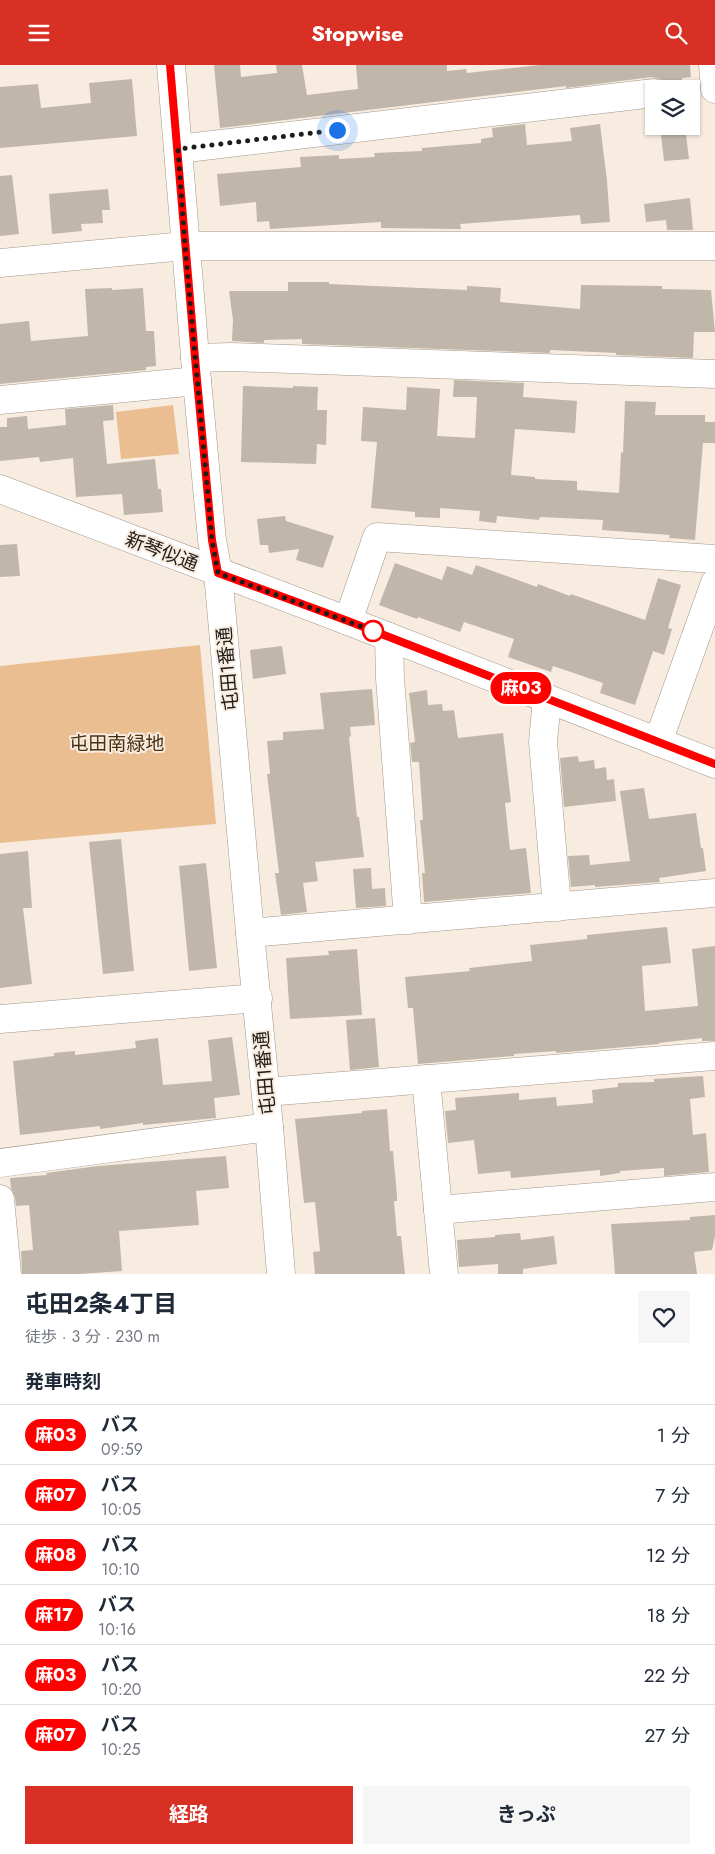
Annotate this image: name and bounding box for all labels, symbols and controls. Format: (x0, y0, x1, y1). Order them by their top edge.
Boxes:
text: Stopwise (311, 17, 404, 49)
icon: menu (25, 19, 53, 47)
icon: search (662, 19, 690, 47)
map controls (645, 80, 700, 135)
button: layers (645, 80, 700, 135)
your location (325, 118, 350, 143)
street label: 新琴似通 (121, 525, 202, 578)
unlabelled marker (362, 620, 384, 642)
street label: 屯田1番通 (210, 626, 245, 712)
line badge: 麻03 (492, 672, 550, 704)
text: 麻03 (500, 675, 542, 701)
park label: 屯田南緑地 (69, 730, 165, 757)
street label: 屯田1番通 (247, 1030, 282, 1116)
text: 屯田2条4丁目 (25, 1286, 178, 1321)
button: heart (638, 1291, 690, 1343)
text: 徒歩 · 3 分 · 230 m (25, 1325, 160, 1348)
text: 発車時刻 (25, 1368, 101, 1395)
text: バス (101, 1411, 139, 1438)
text: 麻03 (35, 1422, 76, 1448)
text: 1 分 (657, 1422, 690, 1449)
text: 09:59 (101, 1438, 143, 1461)
text: バス (101, 1471, 139, 1498)
text: 麻07 (35, 1482, 76, 1508)
text: 7 分 (655, 1482, 690, 1509)
text: 10:05 (101, 1498, 141, 1521)
text: バス (101, 1531, 139, 1558)
text: 麻08 (35, 1542, 76, 1568)
text: 12 分 (646, 1542, 690, 1569)
text: 10:10 (101, 1558, 140, 1581)
text: バス (98, 1591, 136, 1618)
text: 麻17 (35, 1602, 73, 1628)
text: 18 分 (646, 1602, 690, 1629)
text: 10:16 (98, 1618, 136, 1641)
text: バス (101, 1651, 139, 1678)
text: 麻03 (35, 1662, 76, 1688)
text: 22 分 (644, 1662, 690, 1689)
text: 10:20 (101, 1678, 141, 1701)
text: バス (101, 1711, 139, 1738)
text: 麻07 (35, 1722, 76, 1748)
text: 27 分 (645, 1722, 690, 1749)
text: 10:25 (101, 1738, 141, 1761)
button: 経路 (25, 1786, 353, 1844)
button: きっぷ (363, 1786, 690, 1844)

